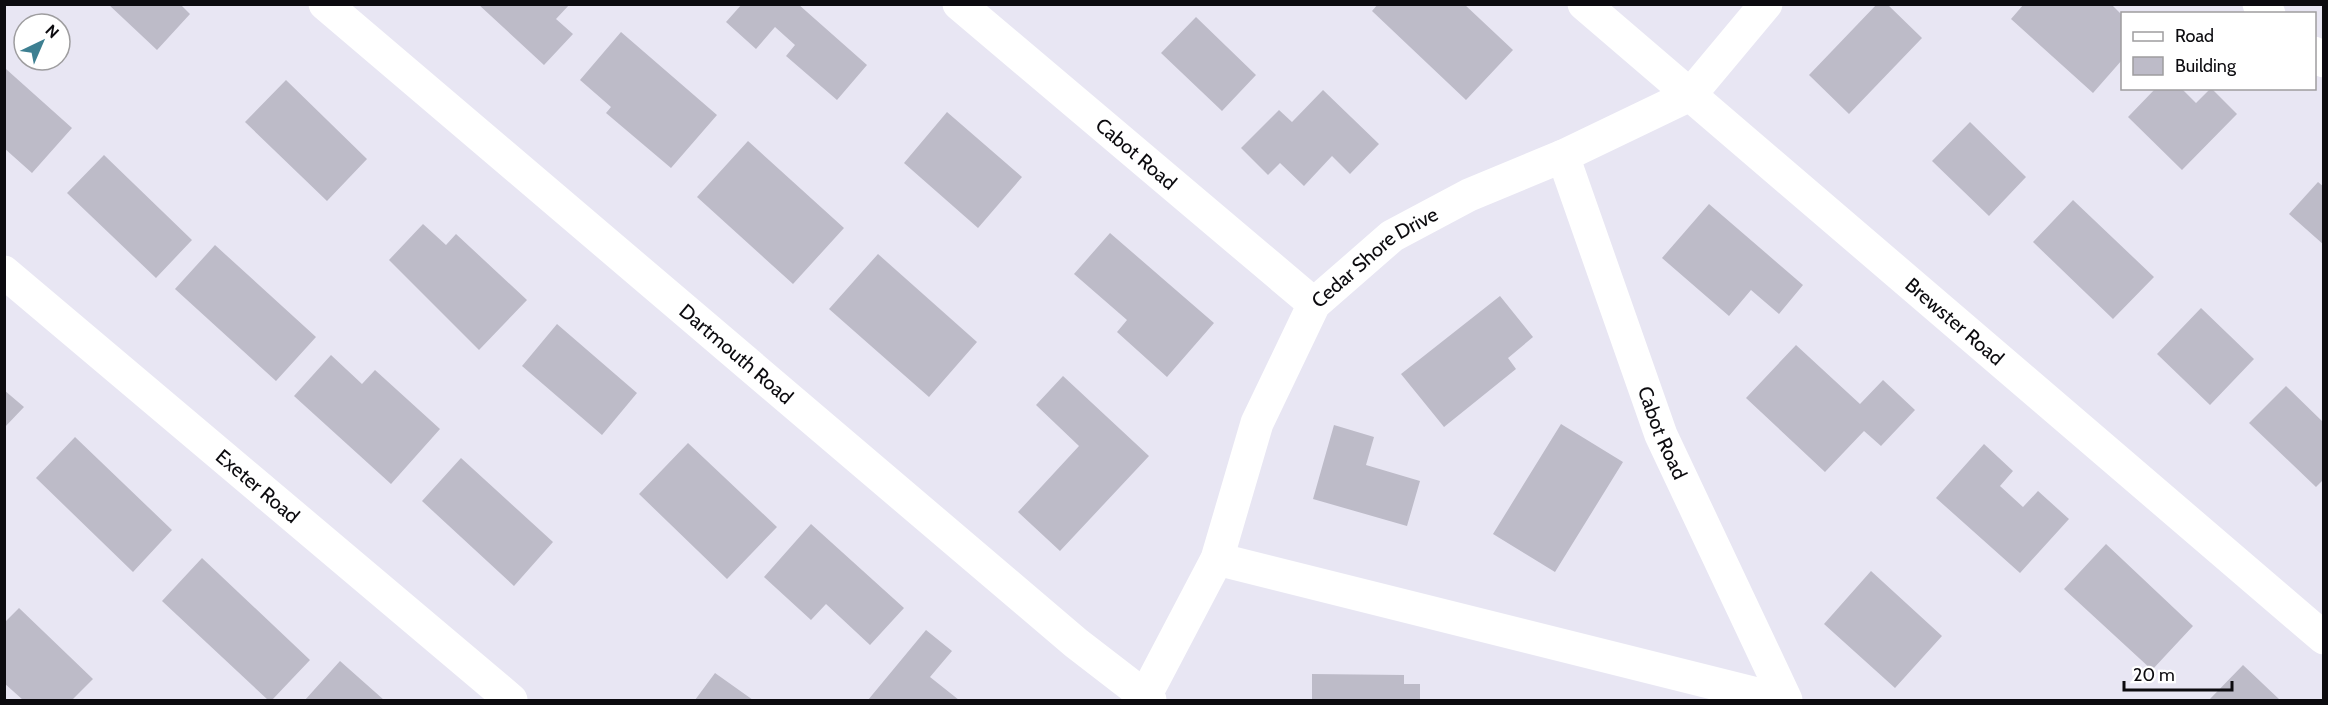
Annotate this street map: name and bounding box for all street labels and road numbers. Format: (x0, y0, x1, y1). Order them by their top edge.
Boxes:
street label: Cabot Road (1091, 113, 1182, 195)
street label: Cedar Shore Drive (1307, 202, 1442, 313)
street label: Brewster Road (1900, 273, 2009, 370)
street label: Dartmouth Road (675, 299, 798, 409)
street label: Cabot Road (1633, 383, 1692, 483)
street label: Exeter Road (211, 444, 304, 528)

